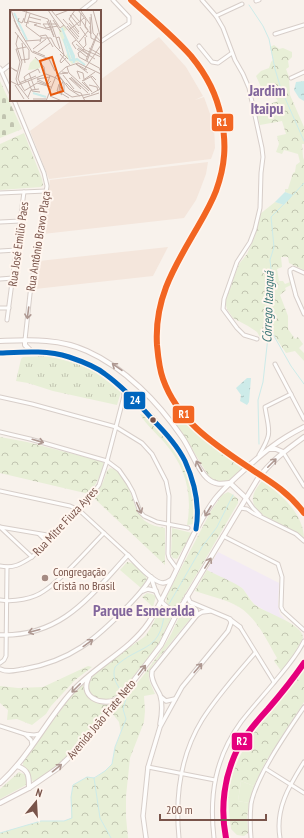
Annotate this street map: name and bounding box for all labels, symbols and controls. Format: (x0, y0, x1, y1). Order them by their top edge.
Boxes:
inset map (10, 10, 101, 101)
district label: Jardim Itaipu (247, 80, 286, 118)
line badge: R1 (211, 113, 234, 132)
text: R1 (217, 115, 227, 129)
street label: Rua Antônio Bravo Plaça (23, 190, 53, 292)
street label: Rua José Emilio Paes (5, 201, 31, 287)
water label: Córrego Itanguá (258, 270, 278, 343)
one-way arrow (24, 306, 32, 319)
one-way arrow (111, 363, 122, 371)
line badge: 24 (123, 391, 146, 410)
text: 24 (130, 393, 141, 407)
line badge: R1 (172, 405, 195, 424)
text: R1 (179, 407, 189, 421)
unlabelled marker (148, 415, 158, 425)
one-way arrow (31, 438, 44, 445)
one-way arrow (267, 458, 277, 468)
one-way arrow (195, 460, 203, 472)
street label: Rua Mitre Fiuza Ayres (29, 483, 101, 559)
one-way arrow (135, 501, 143, 513)
one-way arrow (204, 505, 212, 517)
one-way arrow (204, 557, 212, 569)
place label: Congregação Cristã no Brasil (53, 564, 115, 593)
marker: Congregação Cristã no Brasil (40, 573, 50, 583)
district label: Parque Esmeralda (93, 600, 195, 620)
one-way arrow (28, 628, 41, 635)
one-way arrow (83, 639, 94, 647)
one-way arrow (193, 663, 202, 673)
one-way arrow (137, 664, 146, 675)
street label: Avenida João Frate Neto (63, 676, 139, 762)
one-way arrow (71, 683, 81, 693)
line badge: R2 (231, 732, 253, 751)
text: R2 (237, 734, 247, 748)
one-way arrow (52, 764, 63, 773)
north arrow (16, 782, 56, 822)
text: N (34, 785, 44, 800)
scale bar (160, 796, 266, 822)
text: 200 m (166, 802, 193, 817)

